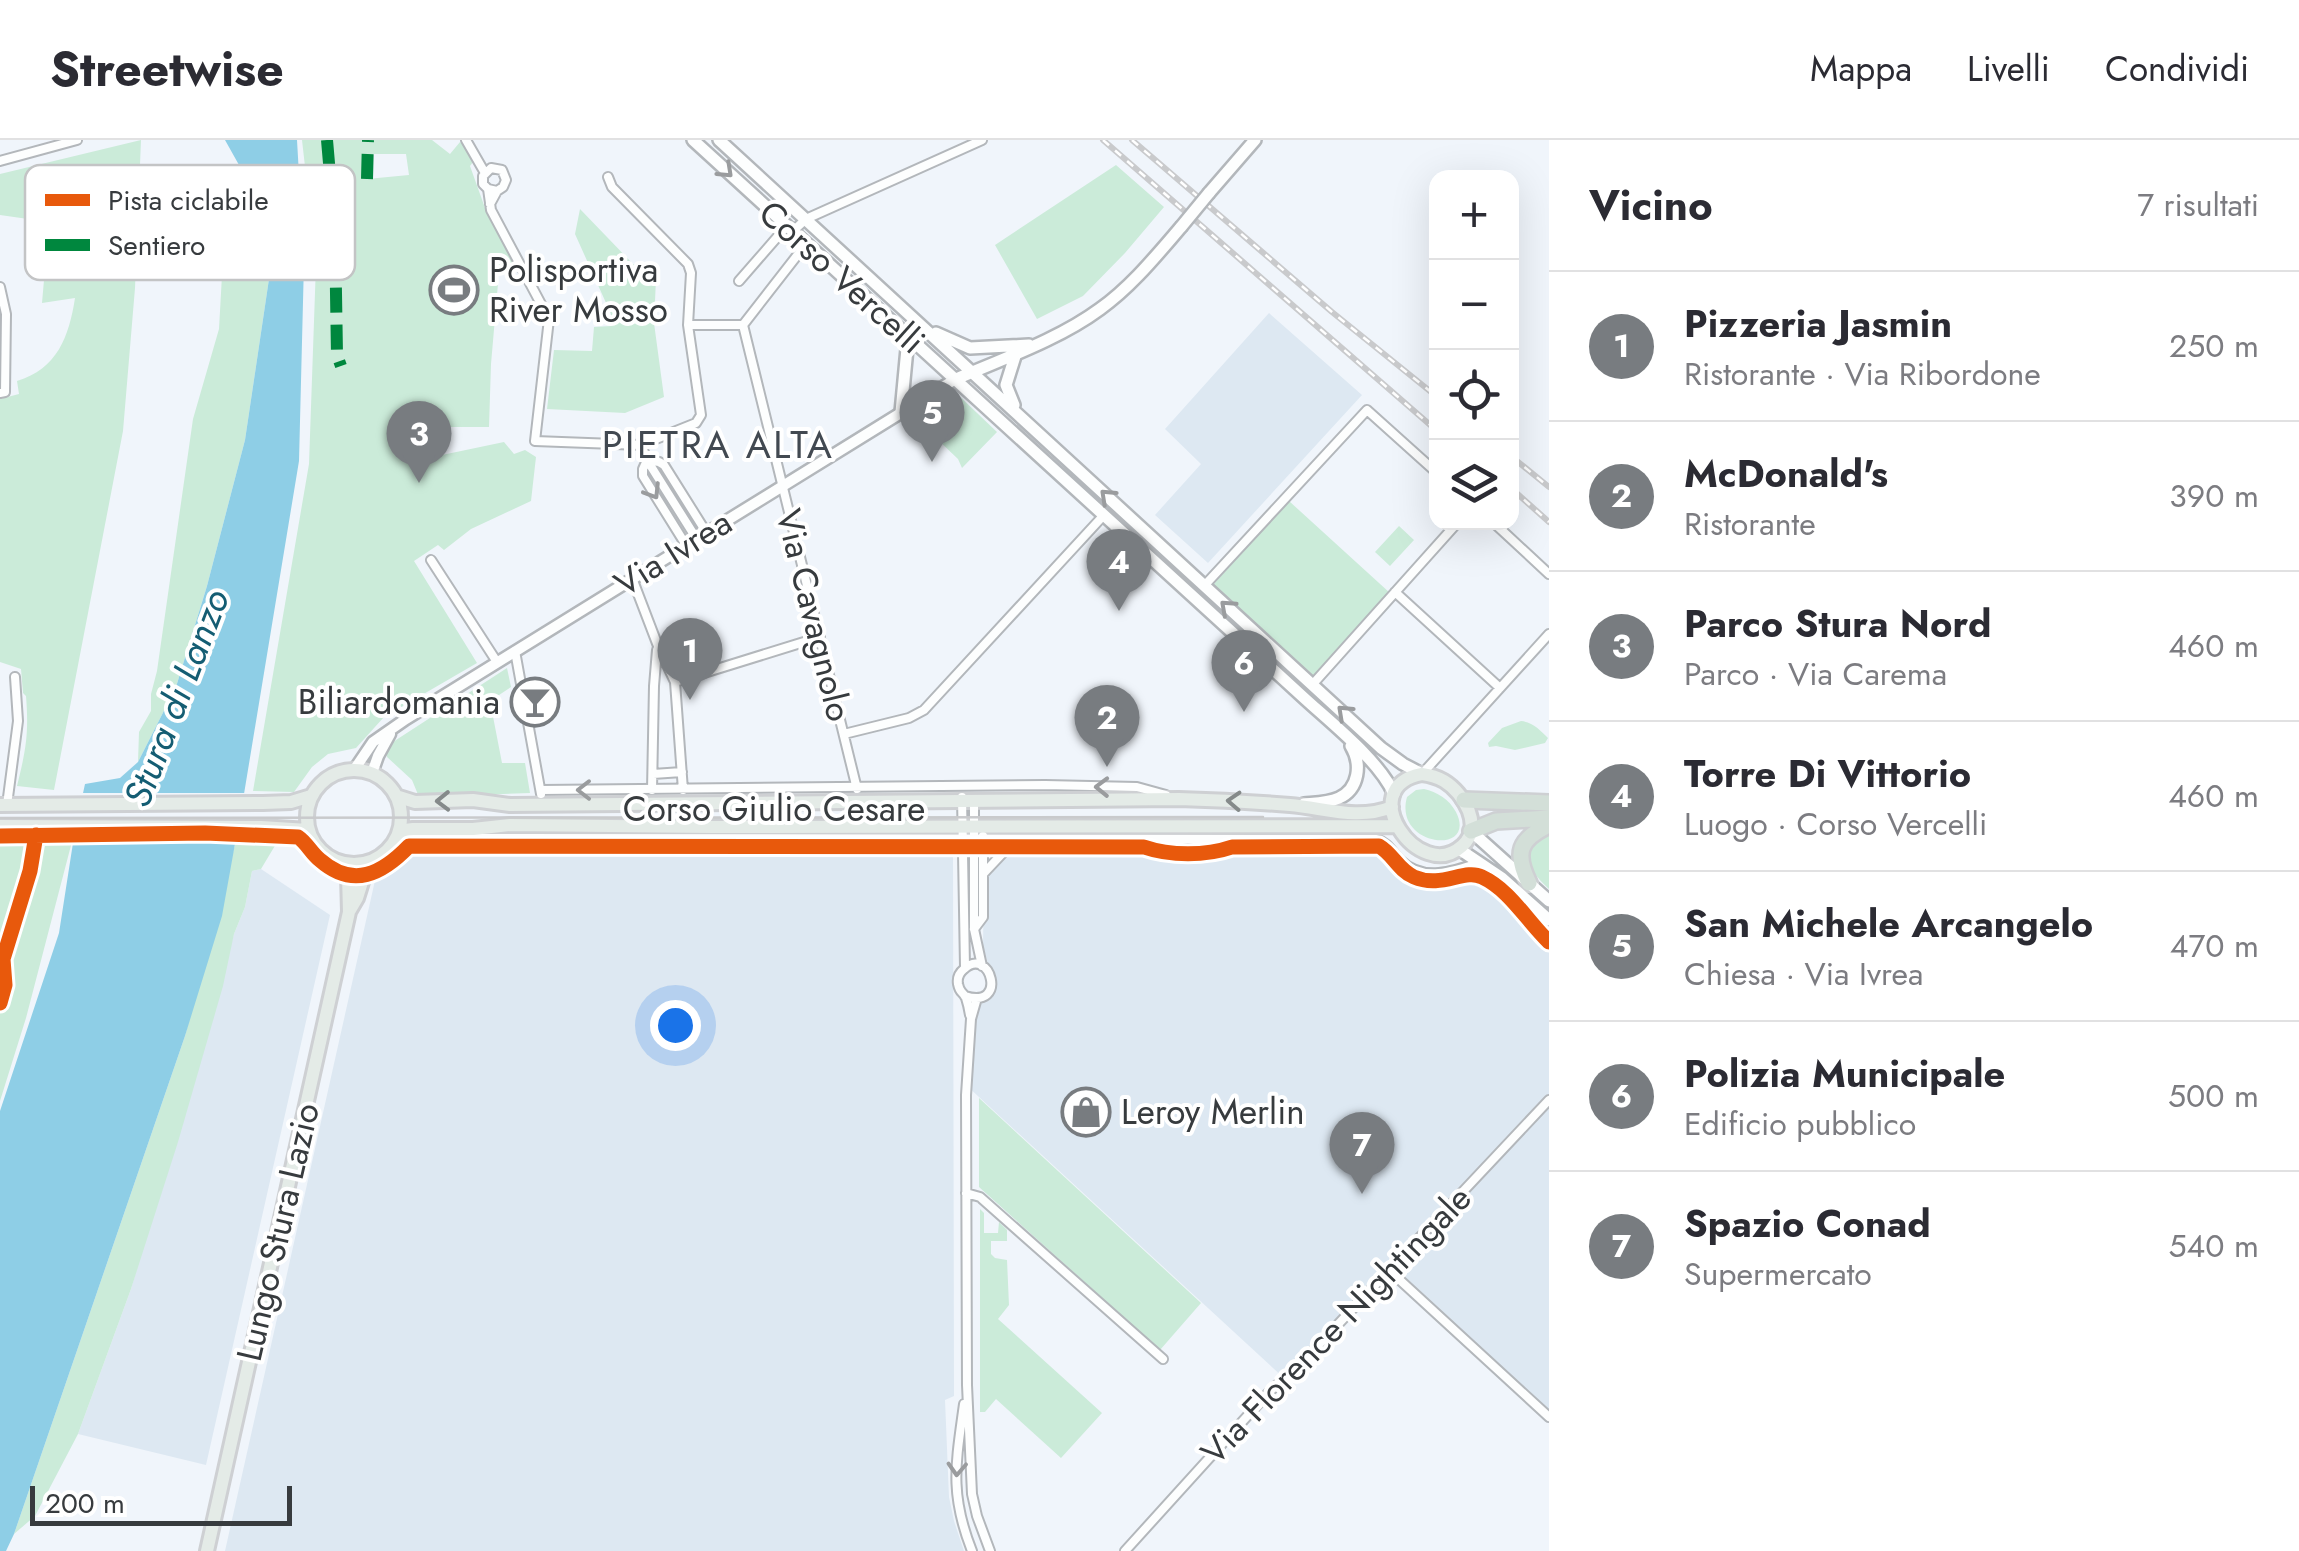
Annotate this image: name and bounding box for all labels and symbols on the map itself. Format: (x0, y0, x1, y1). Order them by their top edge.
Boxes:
one-way arrow (714, 159, 733, 177)
legend (25, 165, 355, 280)
text: Pista ciclabile (108, 180, 269, 221)
street label: Corso Vercelli (748, 189, 936, 365)
text: Sentiero (108, 225, 205, 266)
place label: Polisportiva River Mosso (489, 245, 668, 335)
sports icon: Polisportiva River Mosso (428, 264, 480, 316)
pin: 5 (900, 380, 964, 462)
pin: 3 (386, 400, 452, 483)
district label: PIETRA ALTA (602, 417, 834, 472)
one-way arrow (641, 481, 660, 499)
one-way arrow (1100, 490, 1119, 508)
street label: Via Ivrea (605, 497, 741, 609)
street label: Via Cavagnolo (763, 504, 865, 726)
pin: 4 (1086, 528, 1152, 611)
water label: Stura di Lanzo (109, 581, 243, 815)
one-way arrow (1220, 601, 1239, 619)
pin: 1 (658, 618, 722, 700)
pin: 6 (1212, 630, 1276, 712)
bar icon: Biliardomania (509, 676, 561, 728)
place label: Biliardomania (298, 677, 500, 727)
pin: 2 (1074, 684, 1140, 767)
one-way arrow (1337, 706, 1355, 724)
one-way arrow (1093, 776, 1109, 797)
one-way arrow (575, 779, 590, 801)
street label: Corso Giulio Cesare (623, 784, 925, 834)
one-way arrow (435, 791, 451, 812)
one-way arrow (1225, 791, 1241, 812)
your location (650, 1000, 701, 1051)
shop icon: Leroy Merlin (1060, 1086, 1112, 1138)
place label: Leroy Merlin (1121, 1087, 1305, 1137)
street label: Lungo Stura Lazio (224, 1098, 332, 1366)
pin: 7 (1330, 1112, 1394, 1194)
street label: Via Florence Nightingale (1189, 1174, 1483, 1476)
one-way arrow (946, 1461, 967, 1477)
scale bar (30, 1481, 292, 1526)

